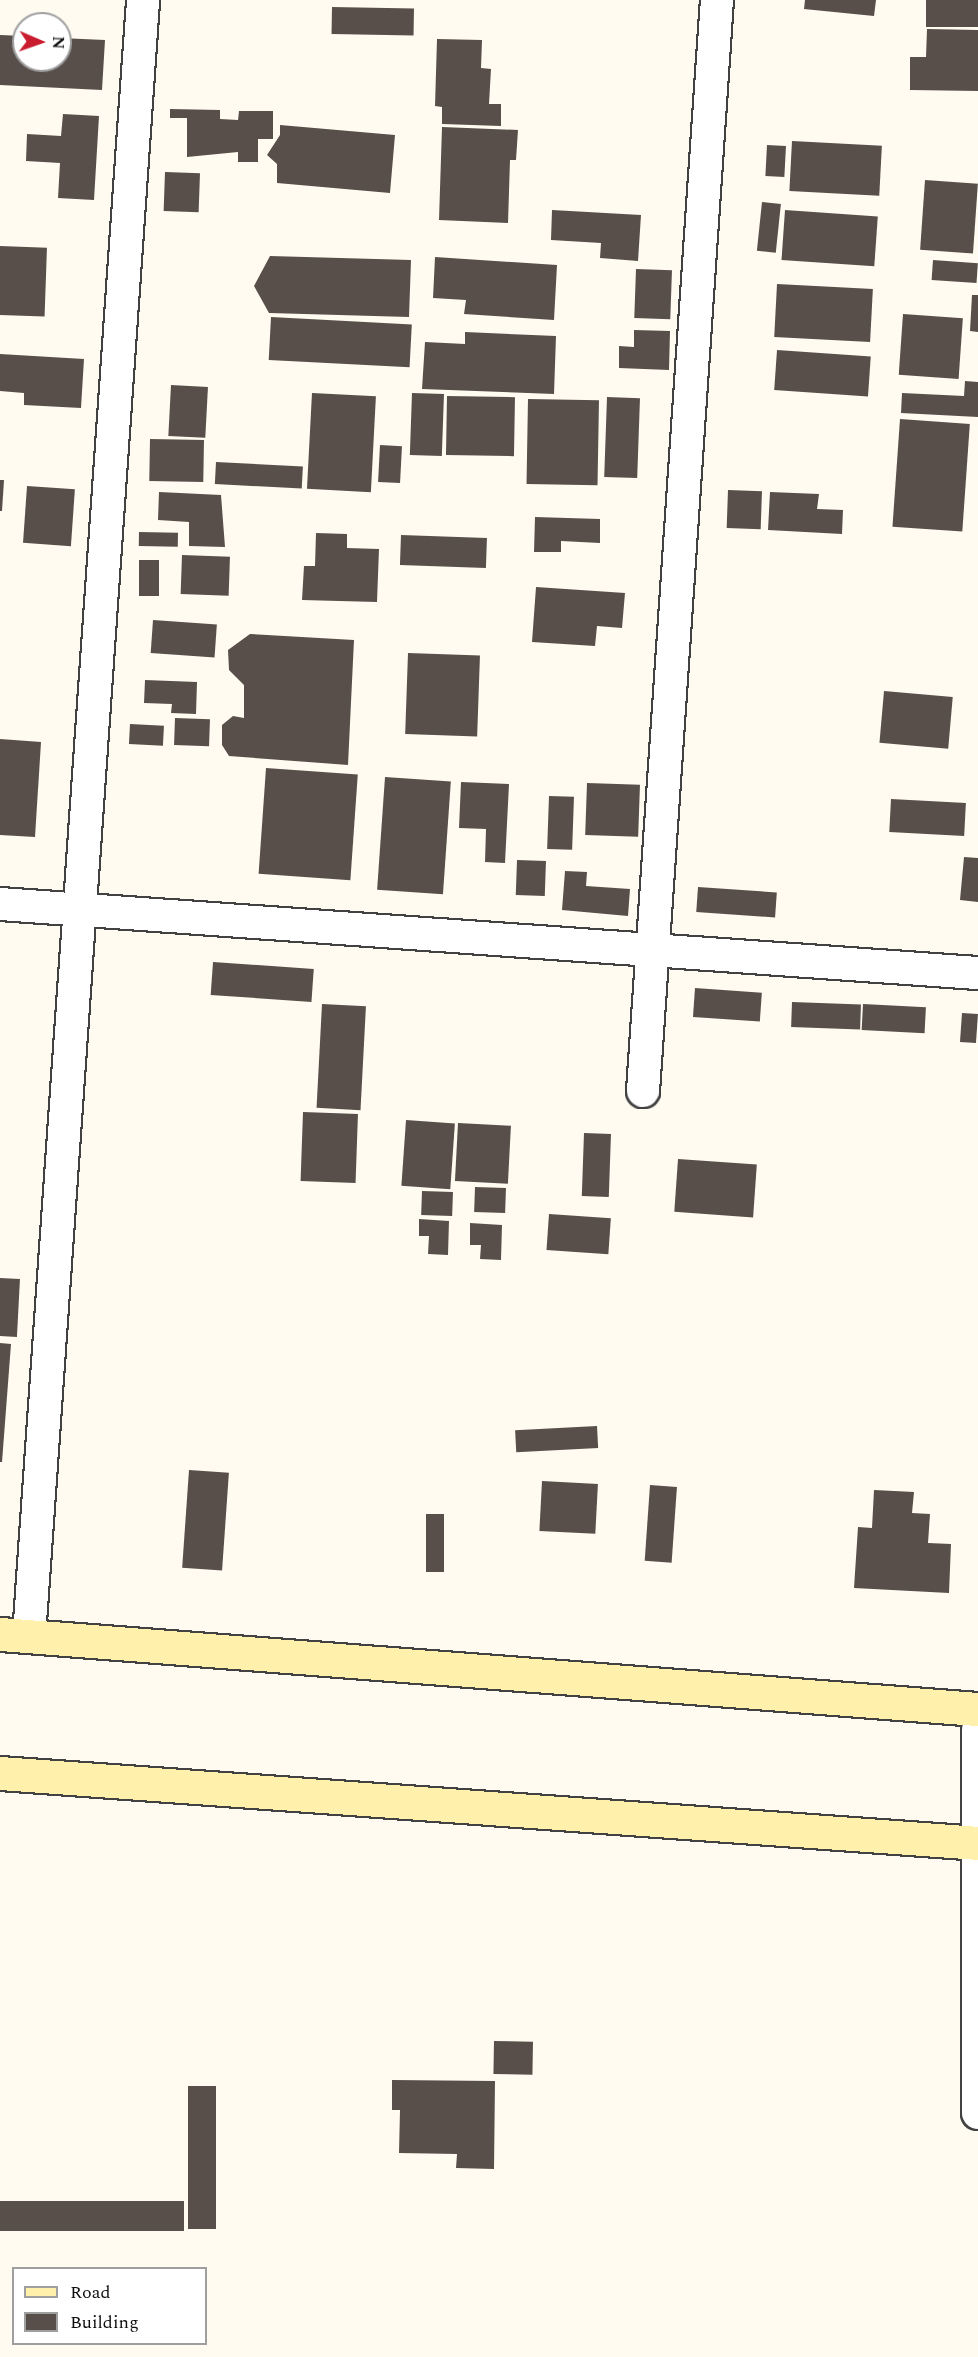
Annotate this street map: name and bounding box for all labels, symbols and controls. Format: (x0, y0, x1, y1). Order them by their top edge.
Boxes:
north arrow (12, 12, 72, 72)
text: N (46, 36, 70, 50)
legend (12, 2267, 207, 2345)
text: Road (70, 2279, 111, 2306)
text: Building (70, 2309, 139, 2336)

